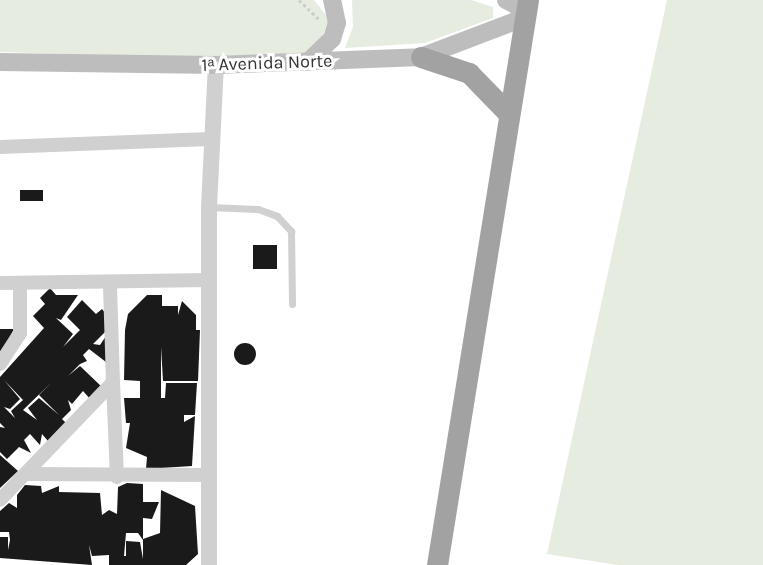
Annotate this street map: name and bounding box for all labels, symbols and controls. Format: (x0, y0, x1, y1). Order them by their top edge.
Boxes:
street label: 1ᵃ Avenida Norte (201, 50, 333, 76)

